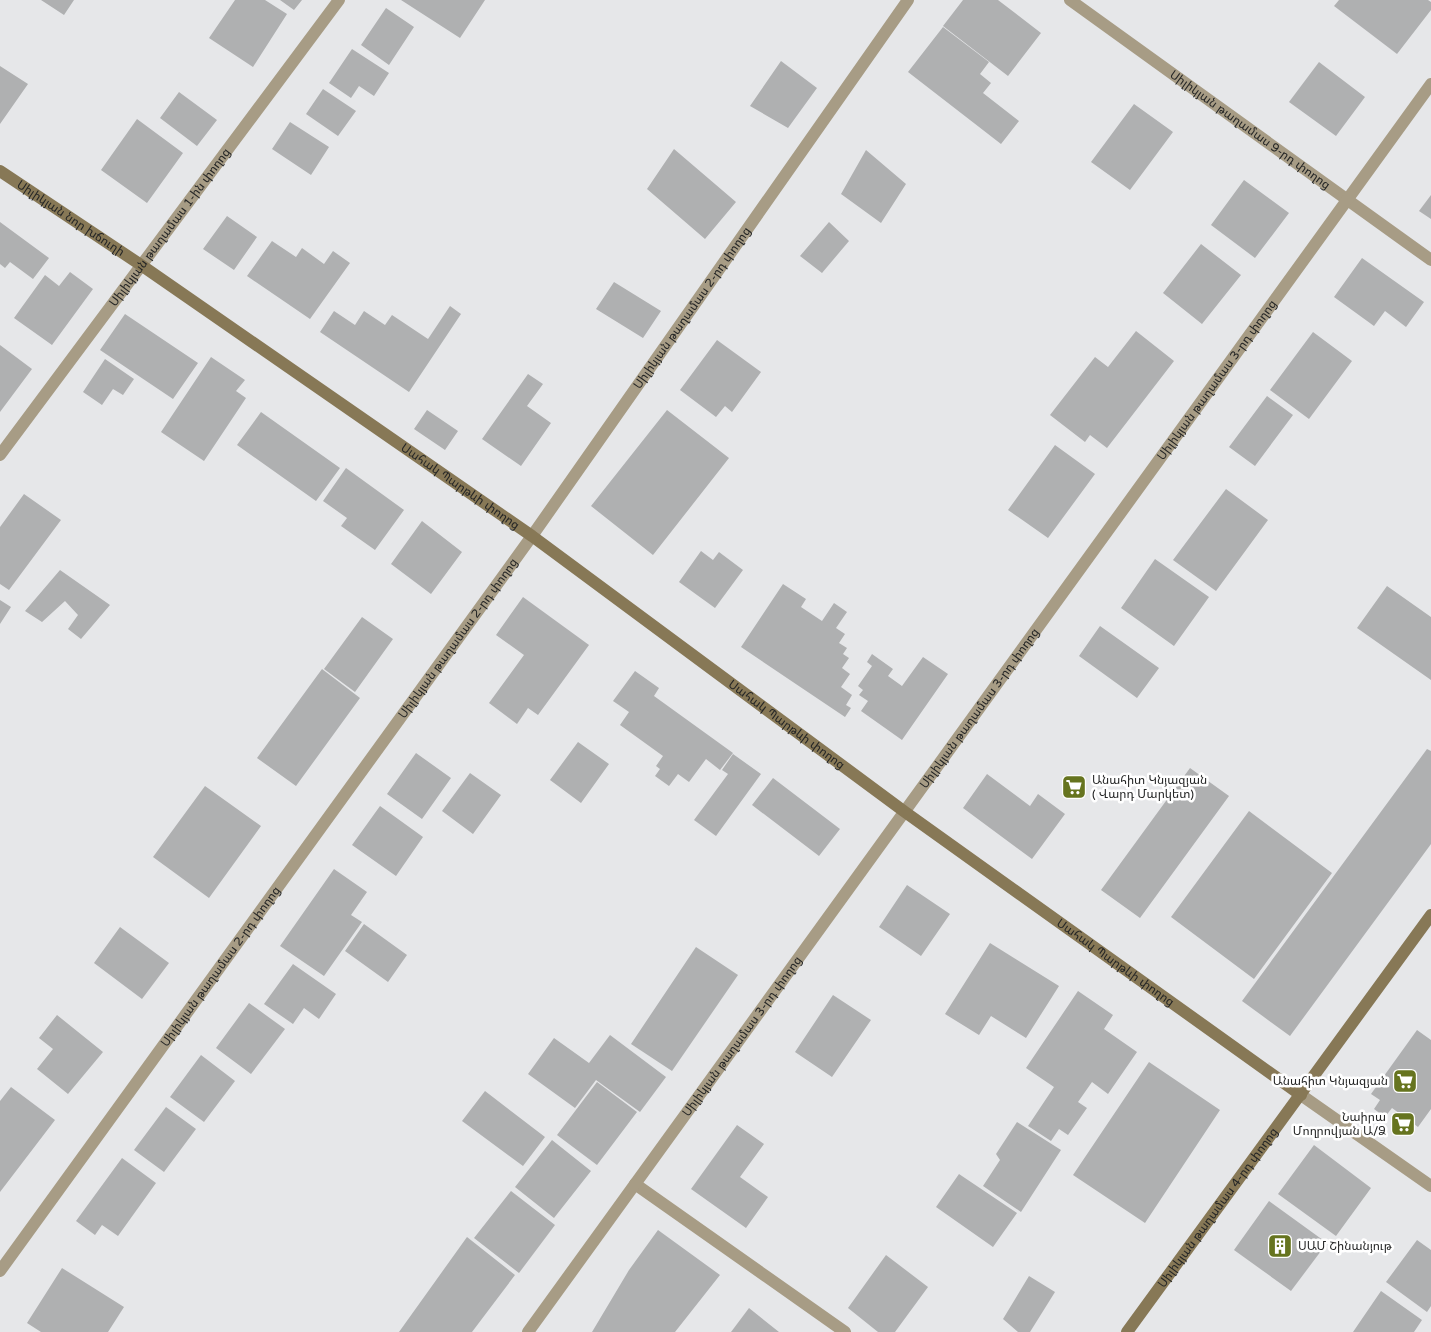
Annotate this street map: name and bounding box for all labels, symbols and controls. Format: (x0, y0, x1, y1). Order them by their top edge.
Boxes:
street label: Սիլիկյան թաղամաս 9-րդ փողոց (1167, 67, 1333, 192)
street label: Սիլիկյան թաղամաս 1-ին փողոց (106, 145, 233, 309)
street label: Սիլիկյան նոր խճուղի (14, 177, 127, 259)
street label: Սիլիկյան թաղամաս 2-րդ փողոց (631, 224, 754, 391)
street label: Սիլիկյան թաղամաս 3-րդ փողոց (1154, 297, 1279, 463)
street label: Սահակ Պարթևի փողոց (398, 440, 522, 532)
street label: Սիլիկյան թաղամաս 2-րդ փողոց (395, 556, 521, 721)
street label: Սիլիկյան թաղամաս 3-րդ փողոց (917, 625, 1042, 791)
street label: Սահակ Պարթևի փողոց (726, 677, 848, 772)
place label: Անահիտ Կնյազյան ( Վարդ Մարկետ) (1092, 773, 1207, 801)
supermarket icon: Անահիտ Կնյազյան ( Վարդ Մարկետ) (1061, 774, 1087, 800)
street label: Սիլիկյան թաղամաս 2-րդ փողոց (158, 884, 283, 1049)
street label: Սահակ Պարթևի փողոց (1054, 916, 1177, 1009)
street label: Սիլիկյան թաղամաս 3-րդ փողոց (679, 953, 805, 1119)
supermarket icon: Անահիտ Կնյազյան (1392, 1068, 1418, 1094)
place label: Անահիտ Կնյազյան (1273, 1074, 1388, 1088)
place label: Նաիրա Մողրովյան Ա/Ձ (1293, 1110, 1386, 1138)
supermarket icon: Նաիրա Մողրովյան Ա/Ձ (1390, 1111, 1416, 1137)
street label: Սիլիկյան թաղամաս 4-րդ փողոց (1155, 1125, 1281, 1290)
building icon: ՍԱՄ Շինանյութ (1267, 1233, 1293, 1259)
place label: ՍԱՄ Շինանյութ (1298, 1239, 1393, 1253)

